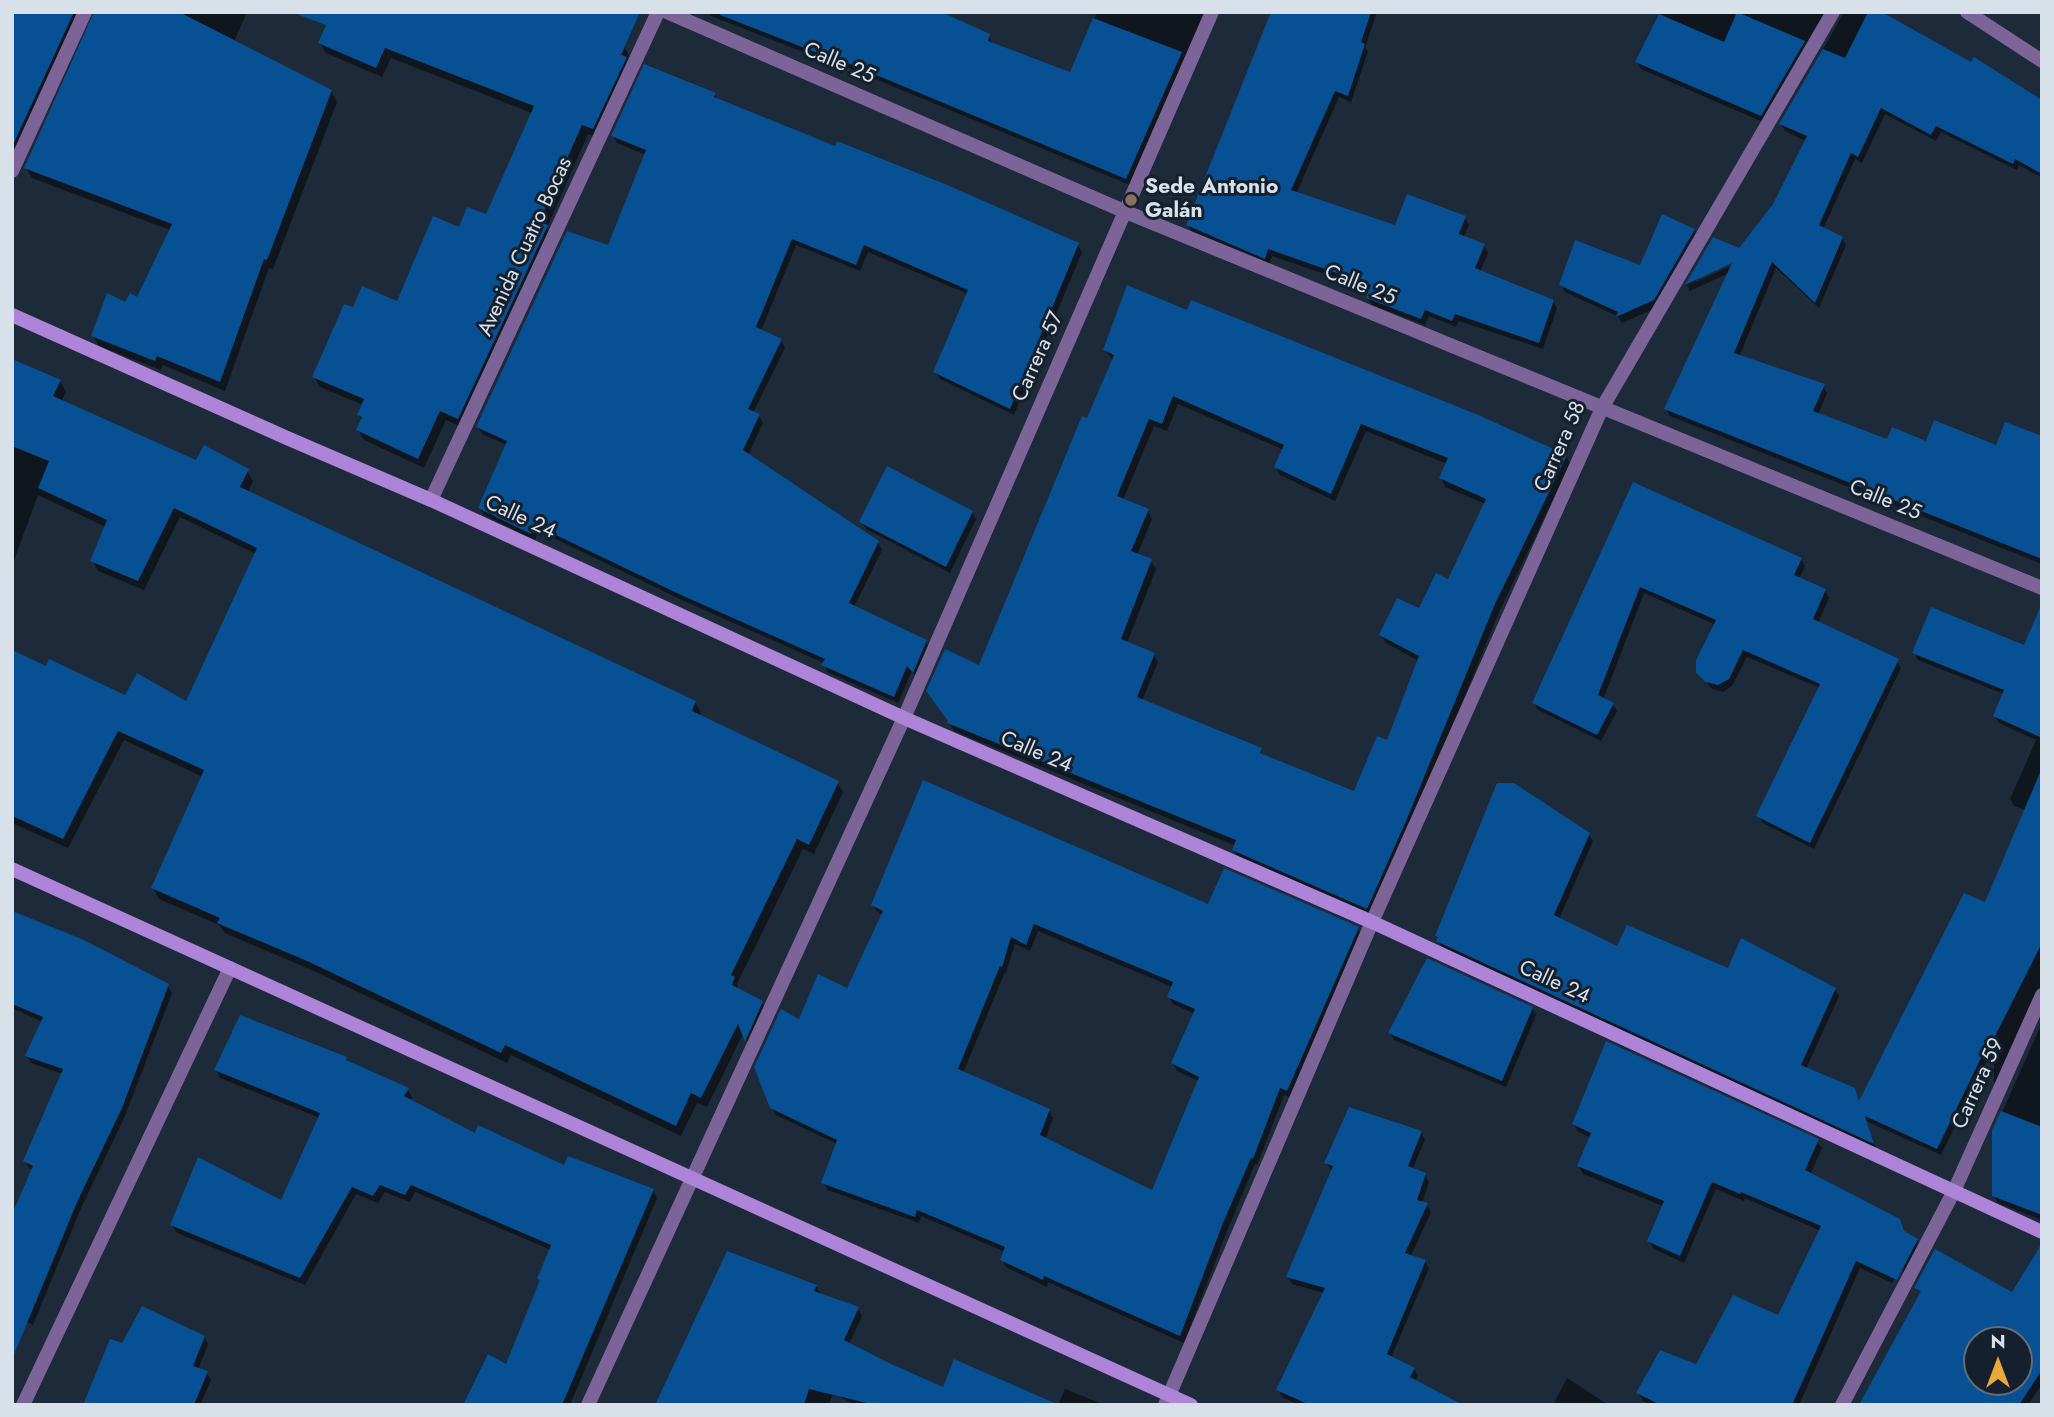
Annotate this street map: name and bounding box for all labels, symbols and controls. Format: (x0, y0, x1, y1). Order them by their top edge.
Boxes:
street label: Calle 25 (800, 38, 878, 90)
street label: Avenida Cuatro Bocas (474, 154, 578, 340)
place label: Sede Antonio Galán (1145, 175, 1278, 225)
marker: Sede Antonio Galán (1123, 192, 1139, 208)
street label: Calle 25 (1320, 260, 1400, 312)
street label: Carrera 57 (1008, 308, 1070, 406)
street label: Carrera 58 (1530, 398, 1592, 496)
street label: Calle 25 (1845, 475, 1925, 527)
street label: Calle 24 (480, 491, 560, 545)
street label: Calle 24 (996, 727, 1076, 779)
street label: Calle 24 (1514, 956, 1594, 1010)
street label: Carrera 59 (1948, 1035, 2010, 1133)
north arrow (1963, 1326, 2033, 1396)
text: N (1990, 1328, 2006, 1355)

